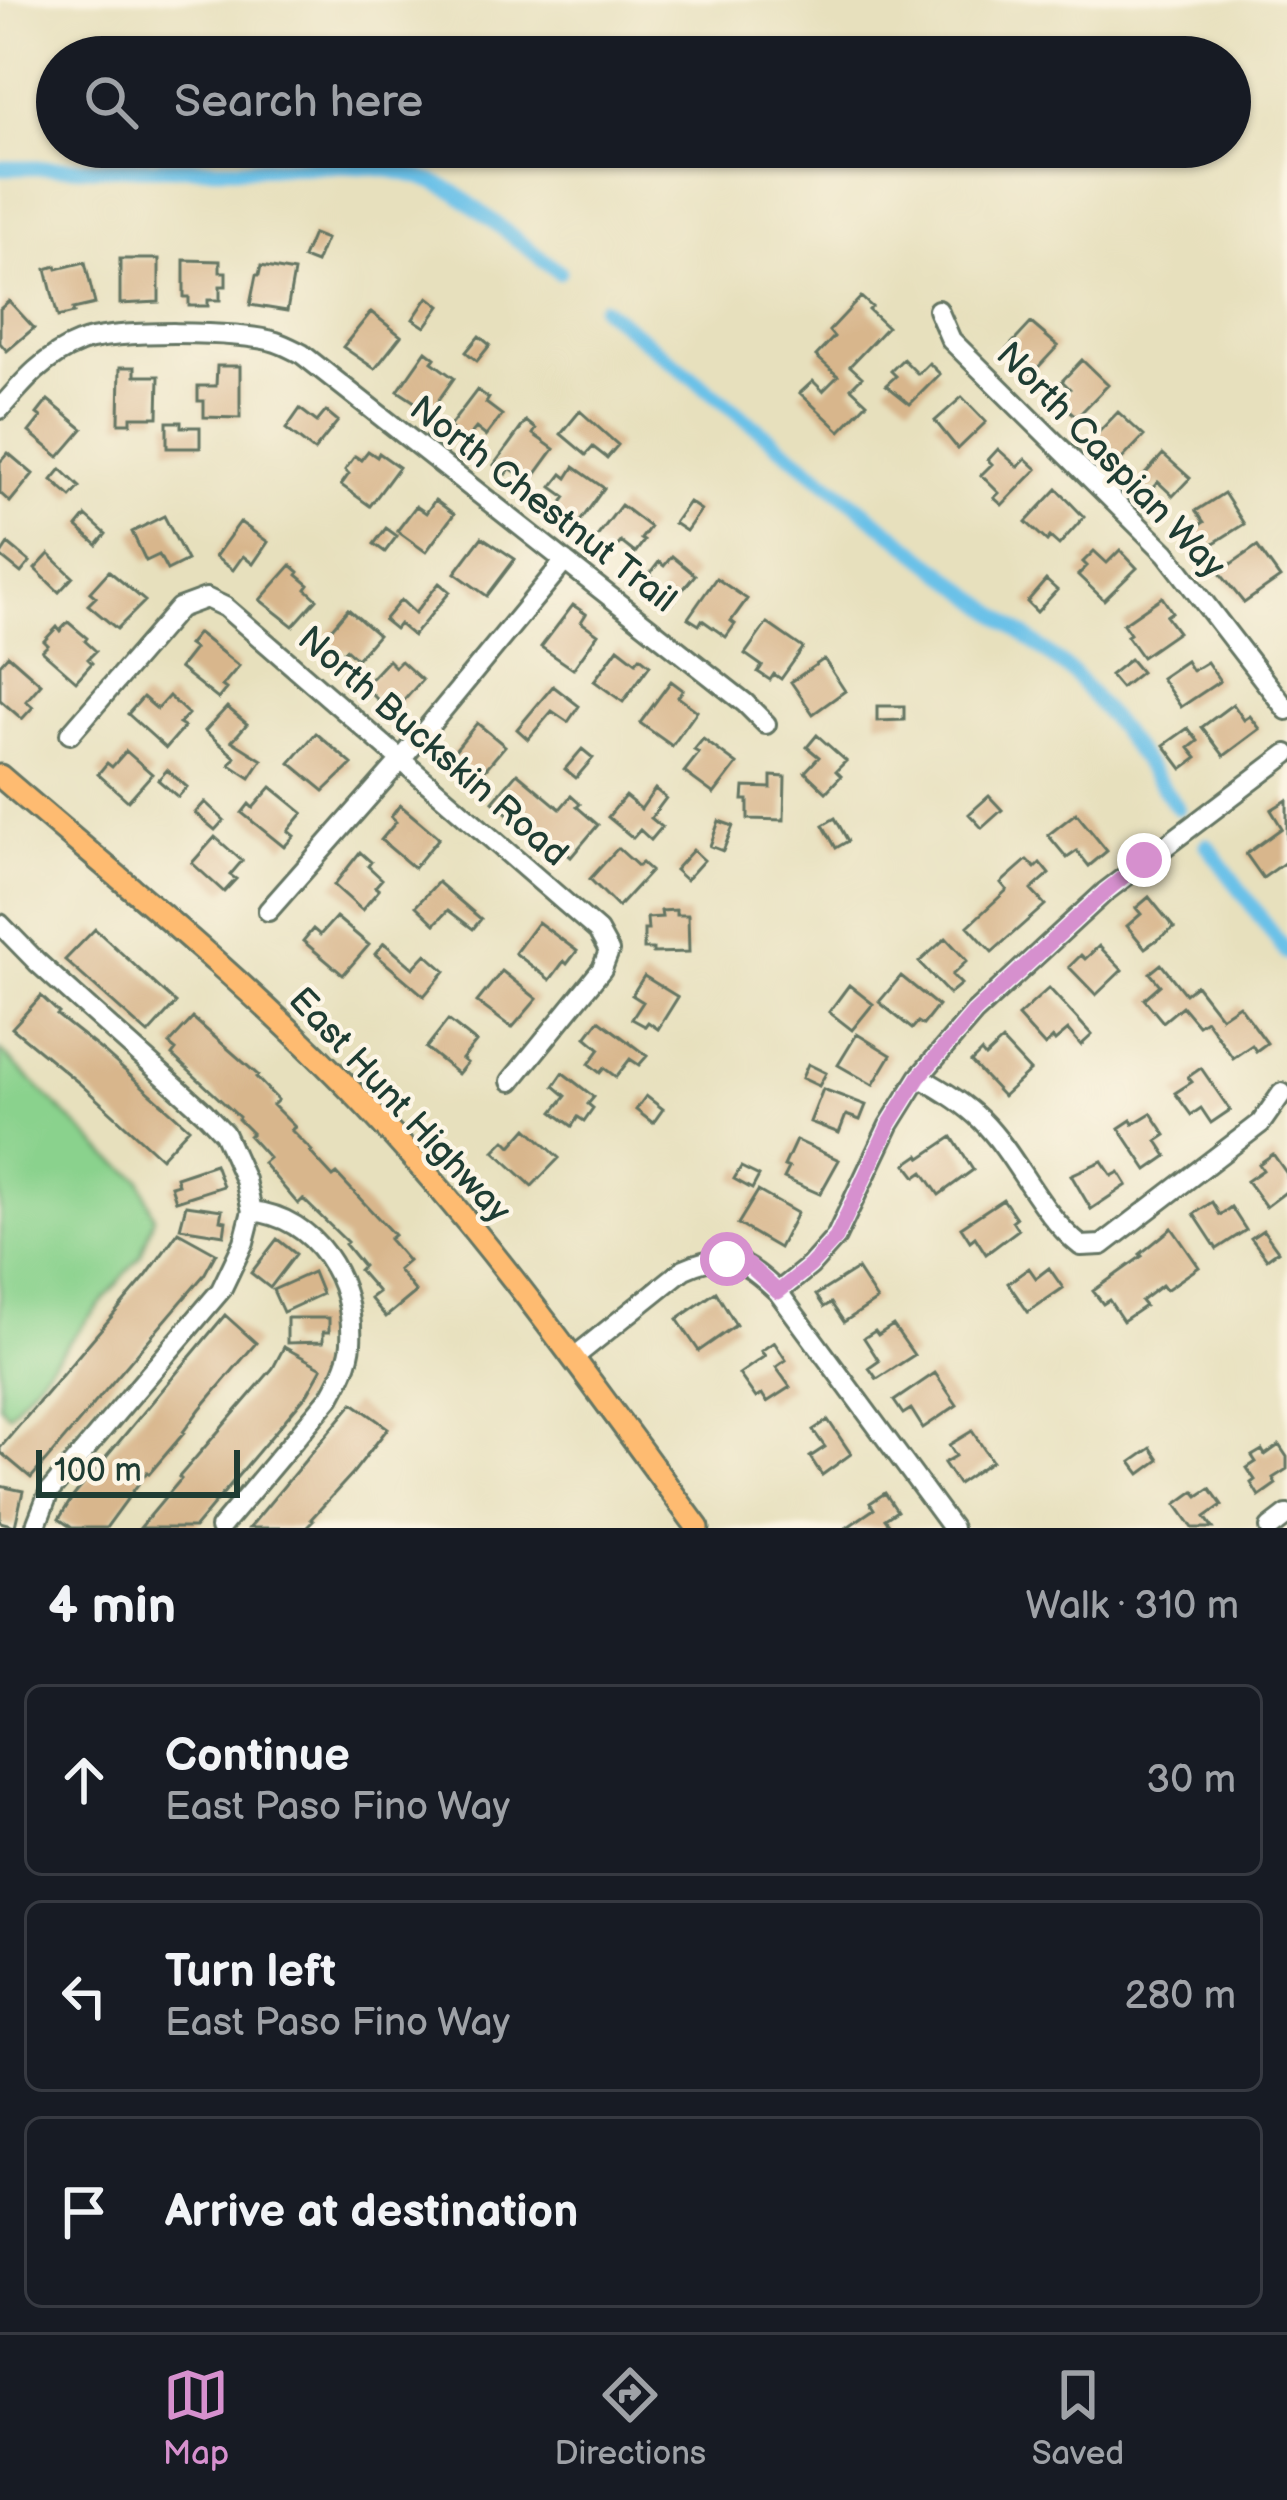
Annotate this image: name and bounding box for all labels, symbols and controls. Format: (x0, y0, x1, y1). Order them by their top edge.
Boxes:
search box (36, 36, 1251, 168)
icon: search (78, 69, 144, 135)
text: Search here (174, 75, 423, 130)
street label: North Caspian Way (987, 334, 1234, 588)
street label: North Chestnut Trail (401, 388, 684, 622)
street label: North Buckskin Road (288, 618, 576, 876)
route end (1117, 833, 1171, 887)
street label: East Hunt Highway (279, 979, 520, 1233)
route start (700, 1232, 754, 1286)
scale bar (36, 1444, 240, 1497)
text: 100 m (54, 1451, 142, 1491)
text: 4 min (48, 1576, 176, 1637)
text: Walk · 310 m (1026, 1583, 1239, 1630)
text: Continue (165, 1729, 350, 1784)
icon: ahead (51, 1747, 117, 1813)
text: 30 m (1146, 1757, 1236, 1804)
text: East Paso Fino Way (165, 1784, 510, 1831)
text: Turn left (165, 1945, 336, 2000)
icon: left (51, 1963, 117, 2029)
text: 280 m (1125, 1973, 1236, 2020)
text: East Paso Fino Way (165, 2000, 510, 2047)
icon: arrive (51, 2179, 117, 2245)
text: Arrive at destination (165, 2185, 578, 2240)
tab: Map (163, 2362, 229, 2474)
tab: Directions (554, 2362, 706, 2474)
tab: Saved (1032, 2362, 1124, 2474)

